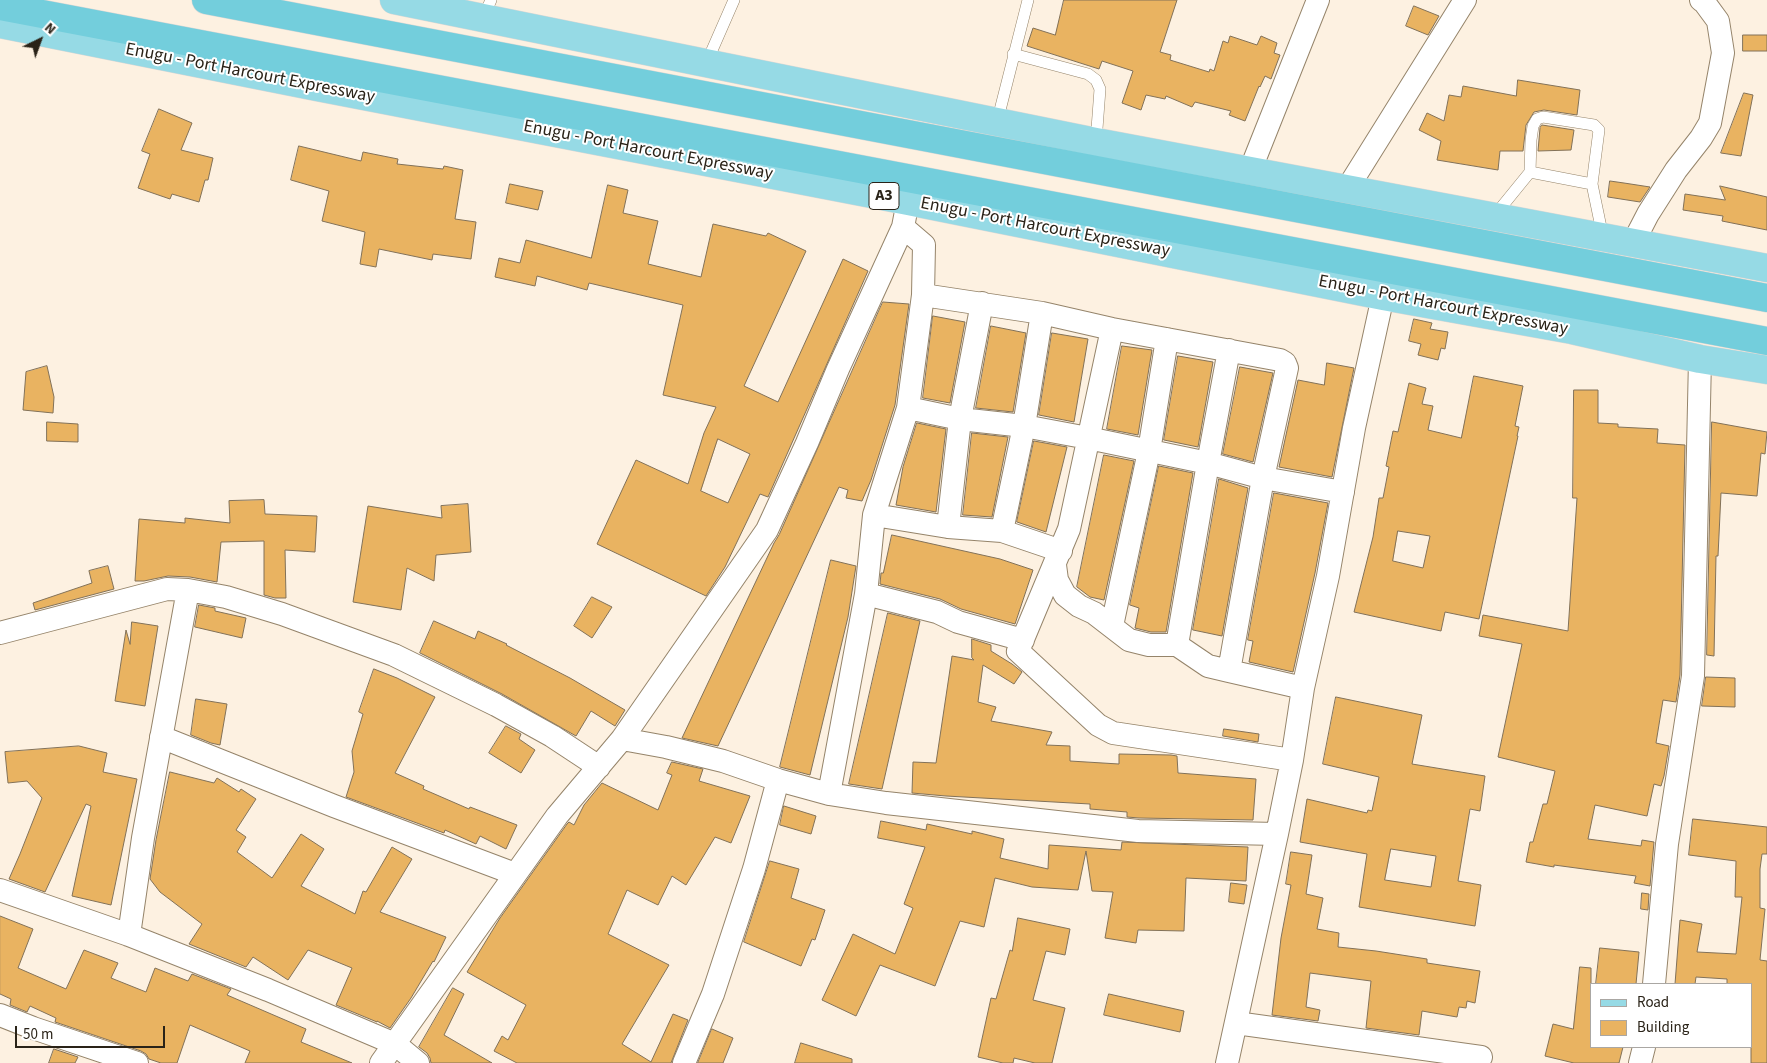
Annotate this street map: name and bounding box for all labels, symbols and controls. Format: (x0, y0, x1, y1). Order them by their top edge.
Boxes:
north arrow (15, 15, 65, 65)
text: N (40, 18, 60, 39)
street label: Enugu - Port Harcourt Expressway (123, 39, 377, 109)
street label: Enugu - Port Harcourt Expressway (521, 116, 775, 186)
road number: A3 (869, 182, 899, 210)
street label: Enugu - Port Harcourt Expressway (918, 193, 1172, 263)
street label: Enugu - Port Harcourt Expressway (1316, 271, 1570, 341)
legend (1590, 983, 1752, 1048)
text: Road (1637, 992, 1669, 1013)
scale bar (18, 1016, 168, 1048)
text: Building (1637, 1017, 1689, 1038)
text: 50 m (23, 1024, 53, 1045)

